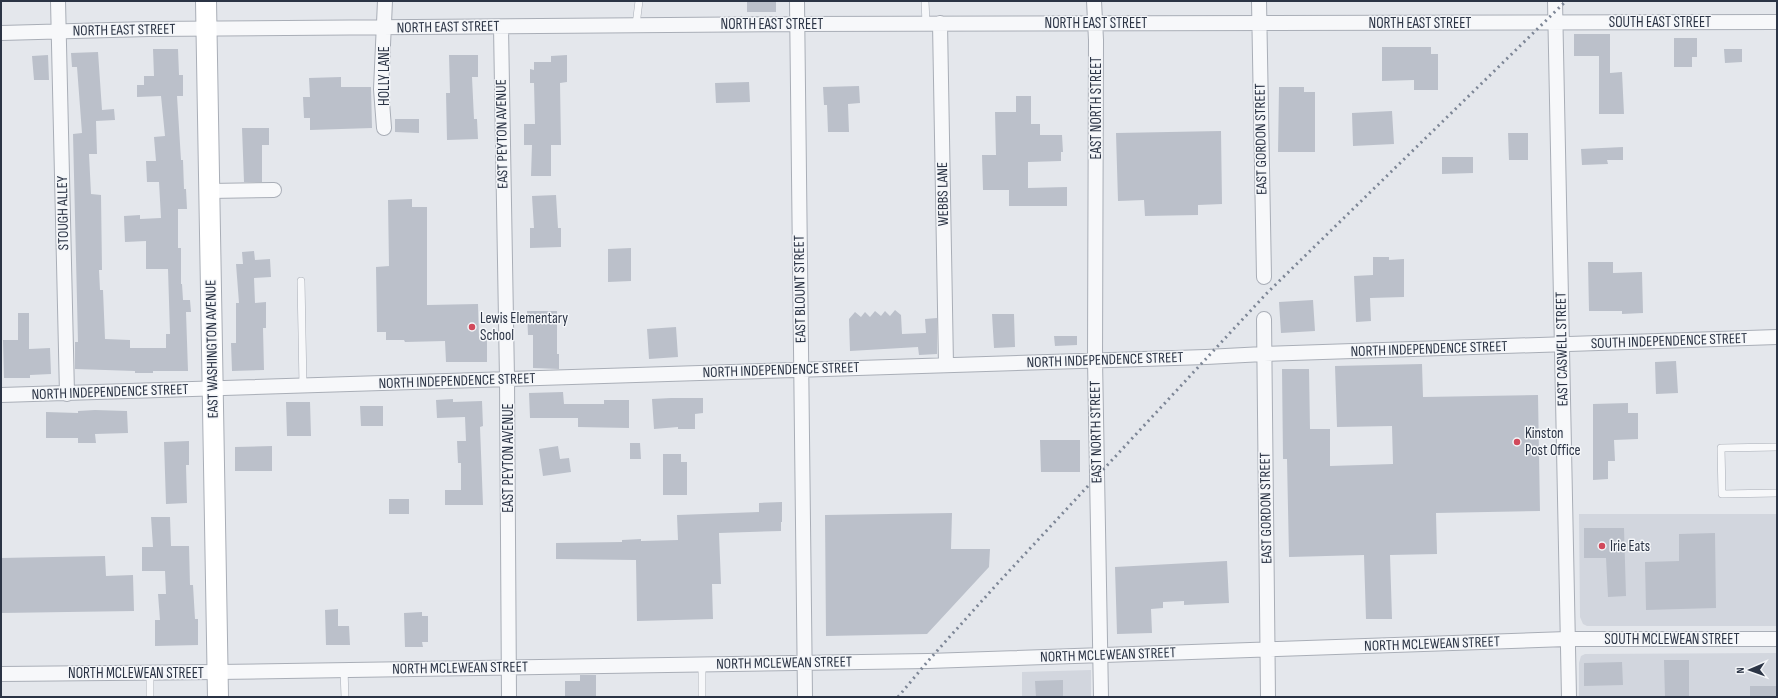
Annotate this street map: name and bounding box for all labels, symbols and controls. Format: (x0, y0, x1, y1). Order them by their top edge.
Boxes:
street label: SOUTH EAST STREET (1609, 13, 1711, 32)
street label: NORTH EAST STREET (1045, 14, 1147, 33)
street label: NORTH EAST STREET (1369, 14, 1471, 33)
street label: NORTH EAST STREET (721, 15, 823, 34)
street label: NORTH EAST STREET (396, 17, 500, 37)
street label: NORTH EAST STREET (72, 20, 176, 40)
street label: HOLLY LANE (375, 46, 394, 106)
street label: EAST NORTH STREET (1087, 57, 1106, 159)
street label: EAST PEYTON AVENUE (492, 79, 512, 189)
street label: EAST GORDON STREET (1251, 83, 1271, 195)
street label: WEBBS LANE (933, 162, 953, 226)
street label: STOUGH ALLEY (53, 175, 73, 250)
street label: EAST BLOUNT STREET (790, 235, 810, 343)
street label: EAST WASHINGTON AVENUE (201, 280, 223, 418)
street label: EAST CASWELL STREET (1552, 292, 1572, 406)
place label: Lewis Elementary School (480, 309, 568, 345)
marker: Lewis Elementary School (467, 322, 477, 332)
street label: SOUTH INDEPENDENCE STREET (1590, 329, 1748, 353)
street label: NORTH INDEPENDENCE STREET (1350, 337, 1508, 361)
street label: NORTH INDEPENDENCE STREET (1026, 348, 1184, 372)
street label: NORTH INDEPENDENCE STREET (702, 358, 860, 382)
street label: NORTH INDEPENDENCE STREET (378, 369, 536, 393)
street label: NORTH INDEPENDENCE STREET (31, 380, 189, 404)
street label: EAST NORTH STREET (1086, 380, 1106, 484)
street label: EAST PEYTON AVENUE (499, 403, 518, 513)
place label: Kinston Post Office (1525, 424, 1581, 460)
marker: Kinston Post Office (1512, 437, 1522, 447)
street label: EAST GORDON STREET (1256, 452, 1276, 564)
place label: Irie Eats (1610, 537, 1650, 556)
marker: Irie Eats (1597, 541, 1607, 551)
street label: SOUTH MCLEWEAN STREET (1604, 630, 1740, 649)
street label: NORTH MCLEWEAN STREET (1364, 632, 1500, 656)
street label: NORTH MCLEWEAN STREET (1040, 643, 1176, 667)
north arrow (1730, 650, 1770, 690)
street label: NORTH MCLEWEAN STREET (716, 652, 852, 674)
street label: NORTH MCLEWEAN STREET (392, 657, 528, 679)
street label: NORTH MCLEWEAN STREET (68, 664, 204, 683)
text: N (1734, 667, 1747, 673)

